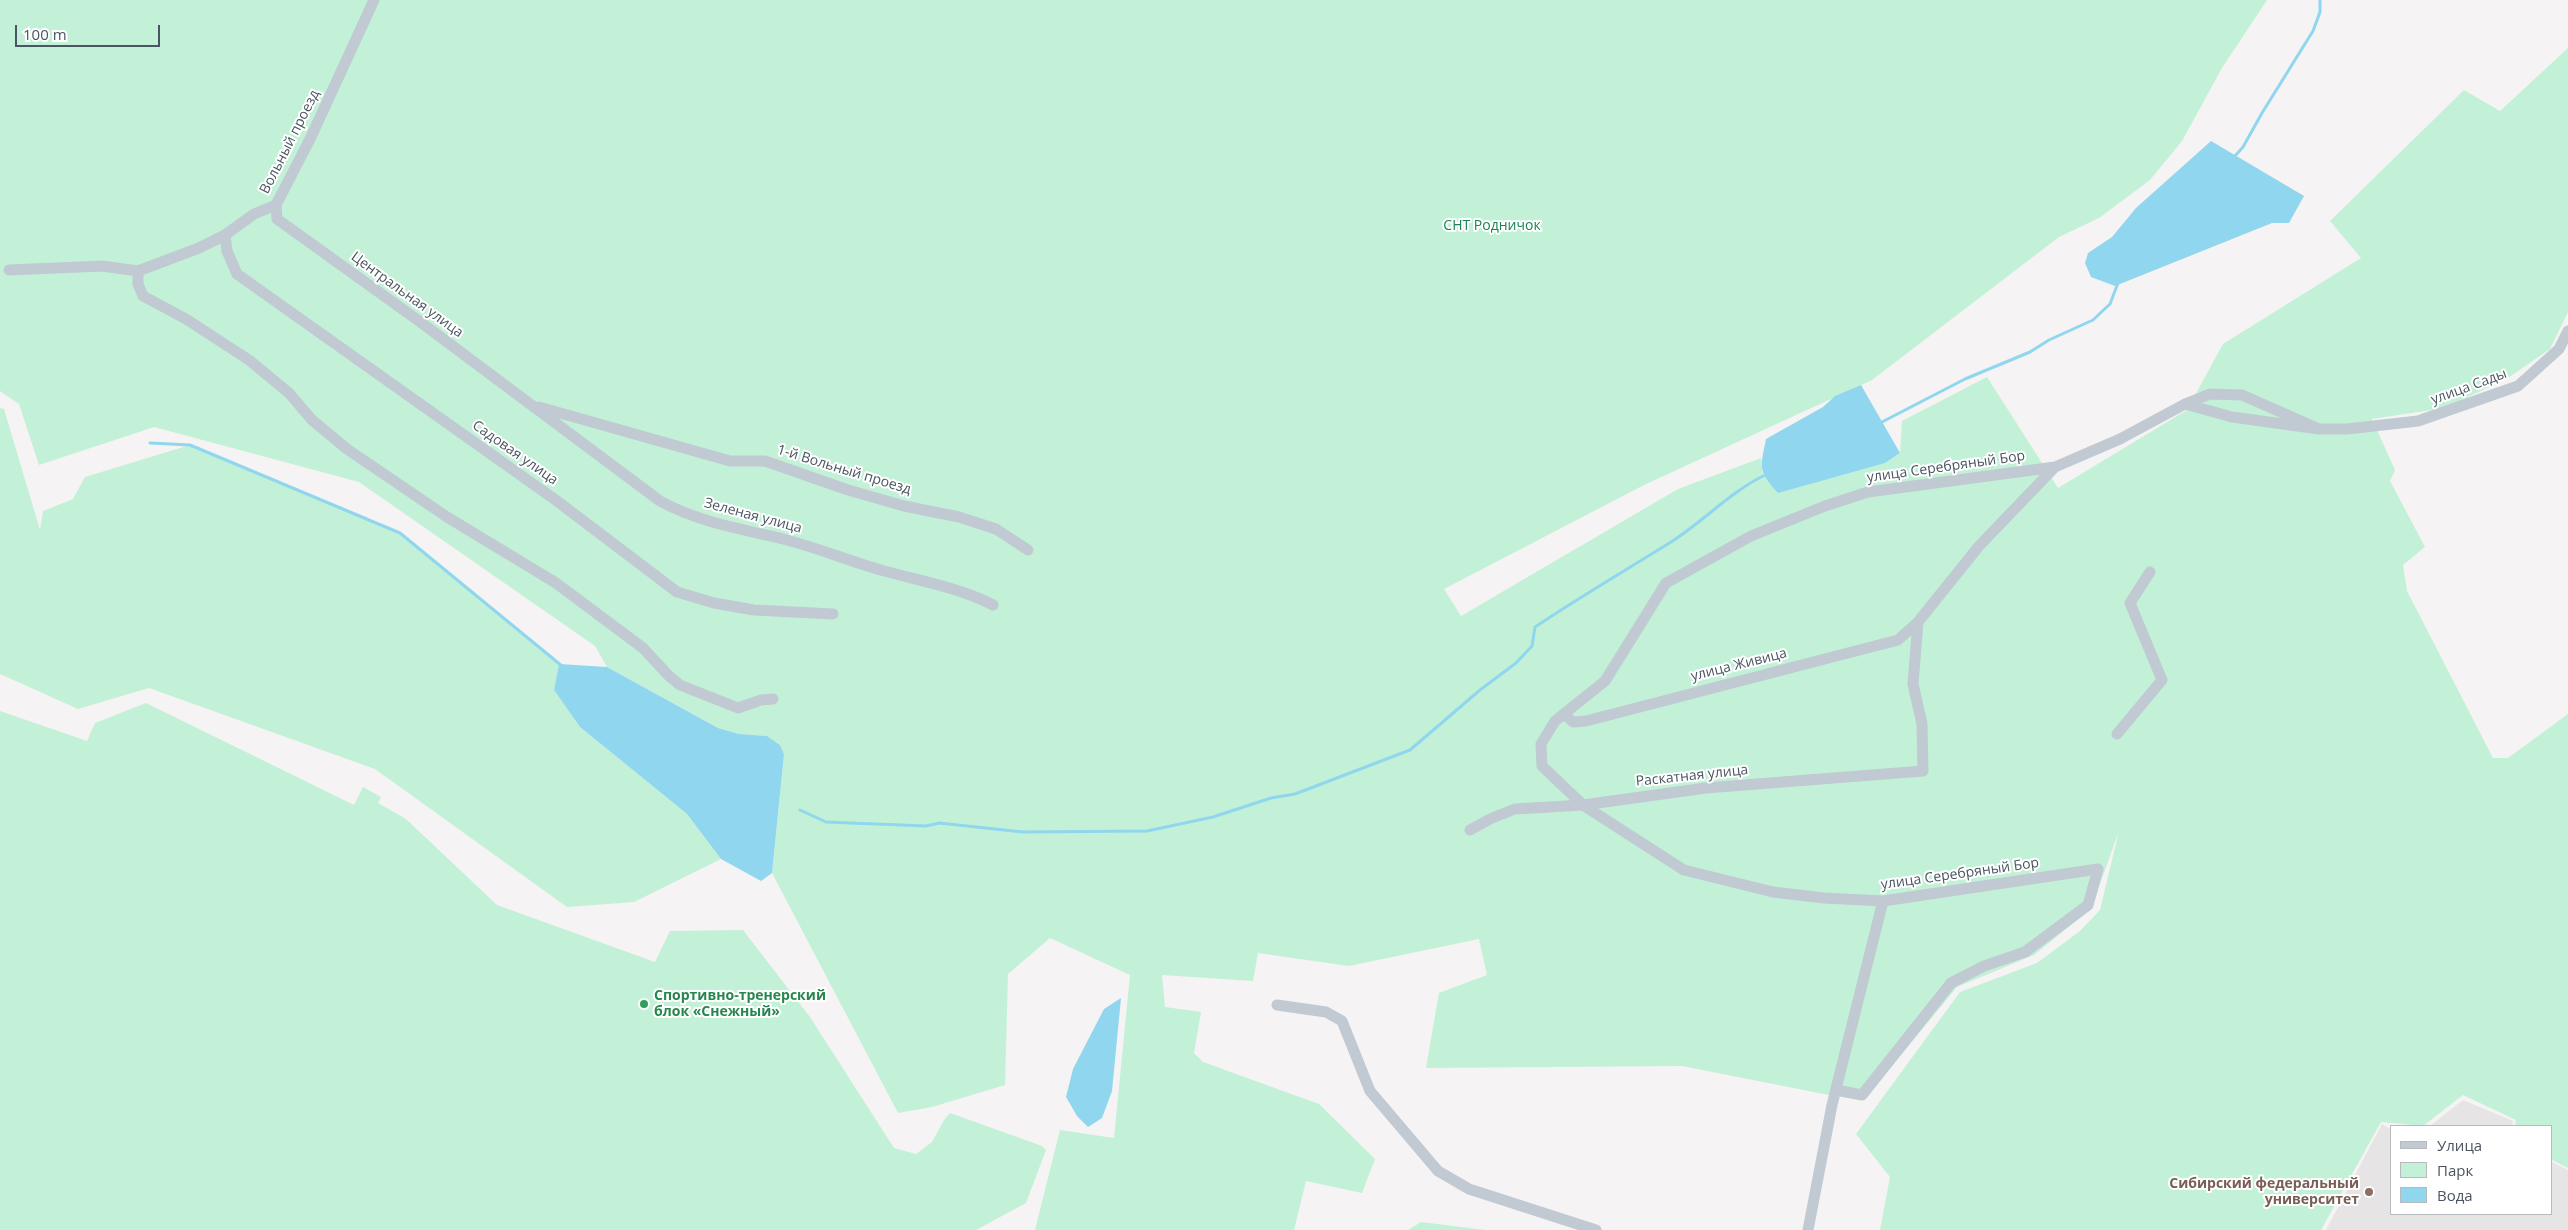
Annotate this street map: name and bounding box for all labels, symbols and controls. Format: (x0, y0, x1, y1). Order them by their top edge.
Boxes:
scale bar (18, 15, 162, 47)
text: 100 m (23, 24, 67, 44)
street label: Вольный проезд (257, 87, 323, 197)
park label: СНТ Родничок (1443, 218, 1541, 234)
street label: Центральная улица (348, 249, 466, 341)
street label: улица Сады (2429, 366, 2509, 408)
street label: Садовая улица (469, 417, 561, 489)
street label: 1-й Вольный проезд (775, 442, 913, 498)
street label: улица Серебряный Бор (1866, 448, 2026, 486)
street label: Зеленая улица (702, 495, 804, 537)
street label: улица Живица (1689, 645, 1789, 685)
street label: Раскатная улица (1635, 762, 1749, 790)
street label: улица Серебряный Бор (1880, 855, 2040, 893)
place label: Спортивно-тренерский блок «Снежный» (654, 988, 826, 1020)
marker: Спортивно-тренерский блок «Снежный» (638, 998, 650, 1010)
legend (2390, 1125, 2553, 1215)
text: Улица (2437, 1135, 2482, 1155)
text: Парк (2437, 1160, 2473, 1180)
place label: Сибирский федеральный университет (2169, 1176, 2359, 1208)
text: Вода (2437, 1185, 2473, 1205)
marker: Сибирский федеральный университет (2363, 1186, 2375, 1198)

